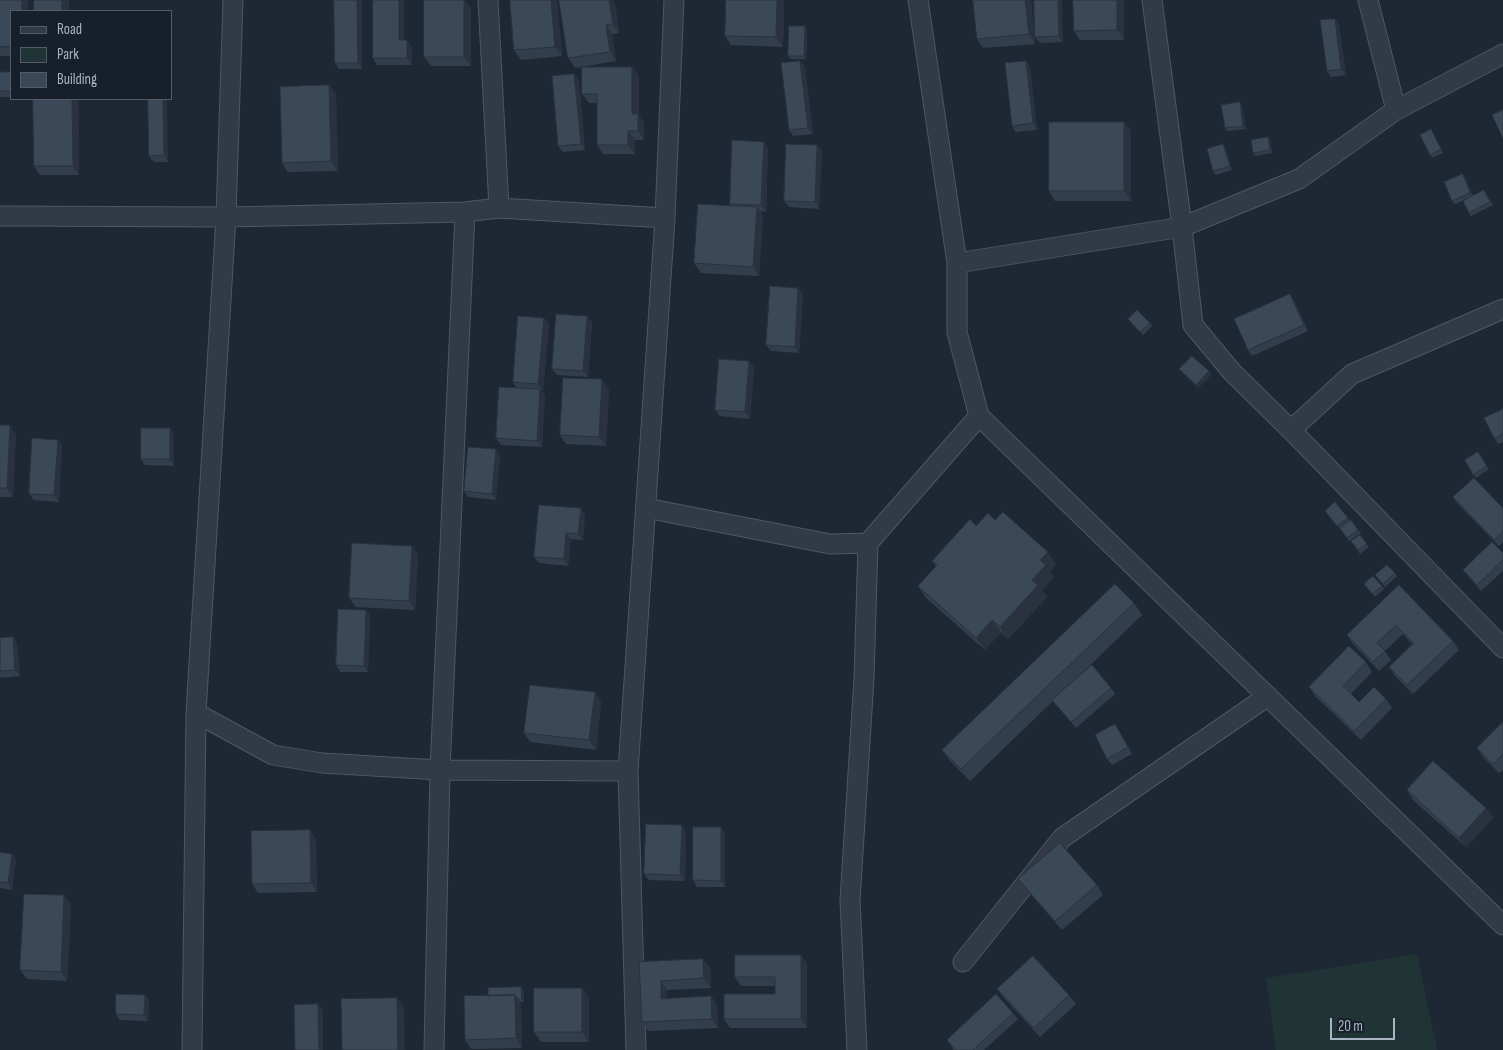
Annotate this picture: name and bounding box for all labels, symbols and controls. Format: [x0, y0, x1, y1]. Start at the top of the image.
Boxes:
legend [10, 10, 172, 100]
text: Road [57, 20, 82, 39]
text: Park [57, 45, 79, 64]
text: Building [57, 70, 97, 89]
scale bar [1333, 1008, 1398, 1040]
text: 20 m [1338, 1017, 1363, 1036]

